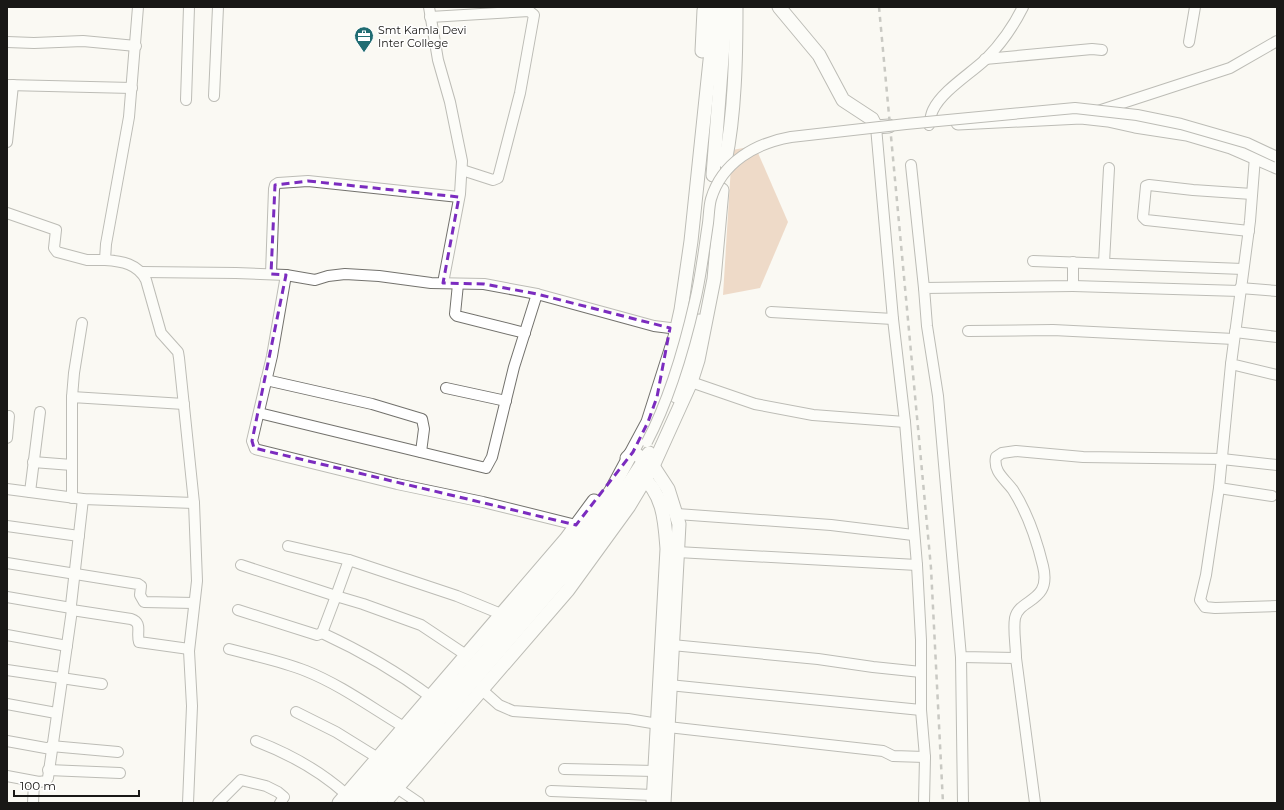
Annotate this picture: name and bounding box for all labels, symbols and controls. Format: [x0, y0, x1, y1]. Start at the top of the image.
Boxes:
place label: Smt Kamla Devi Inter College [378, 23, 467, 50]
office icon: Smt Kamla Devi Inter College [353, 25, 375, 53]
scale bar [14, 772, 139, 798]
text: 100 m [20, 778, 56, 793]

